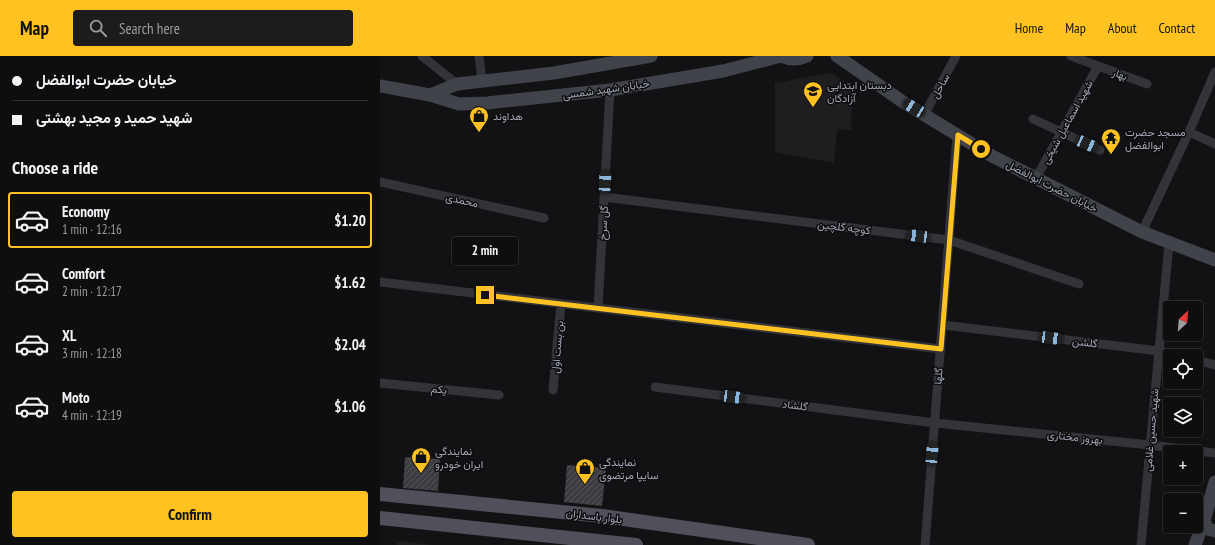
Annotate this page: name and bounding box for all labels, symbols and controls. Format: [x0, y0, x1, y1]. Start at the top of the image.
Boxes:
search box [73, 10, 353, 46]
text: Map [20, 16, 49, 40]
icon: search [87, 17, 109, 39]
text: Search here [119, 19, 180, 38]
text: Home [1015, 19, 1043, 37]
text: Map [1065, 19, 1086, 37]
text: About [1108, 19, 1137, 37]
text: Contact [1159, 19, 1195, 37]
street label: بهار [1109, 64, 1130, 83]
text: خیابان حضرت ابوالفضل [36, 70, 177, 89]
street label: ساحل [928, 71, 953, 101]
street label: خیابان شهید شمسی [562, 76, 650, 102]
street label: شهید اسماعیل شیخی [1038, 77, 1096, 166]
place label: دبستان ابتدایی آزادگان [827, 78, 892, 105]
school or university icon: دبستان ابتدایی آزادگان [802, 80, 824, 108]
car [901, 97, 927, 119]
shop icon: هداوند [468, 105, 490, 133]
text: شهید حمید و مجید بهشتی [36, 108, 193, 127]
place label: هداوند [493, 109, 523, 123]
place label: مسجد حضرت ابوالفضل [1125, 125, 1186, 152]
temple icon: مسجد حضرت ابوالفضل [1100, 127, 1122, 155]
car [1074, 134, 1100, 154]
route start [972, 140, 990, 158]
text: Choose a ride [12, 156, 98, 179]
street label: خیابان حضرت ابوالفضل [1004, 157, 1100, 215]
car [598, 170, 612, 194]
street label: محمدی [444, 190, 480, 210]
icon: car [14, 202, 50, 238]
text: Economy [62, 202, 110, 221]
street label: گل سرخ [595, 205, 612, 241]
text: $1.20 [334, 211, 366, 230]
street label: کوچه گلچین [817, 217, 871, 238]
text: 1 min · 12:16 [62, 221, 122, 238]
car [905, 229, 931, 243]
callout: 2 min [452, 237, 518, 265]
text: 2 min [472, 242, 498, 259]
icon: car [14, 264, 50, 300]
text: Comfort [62, 264, 105, 283]
text: $1.62 [334, 273, 366, 292]
text: 2 min · 12:17 [62, 283, 122, 300]
route end [476, 286, 494, 304]
north arrow [1163, 301, 1203, 341]
map controls [1163, 301, 1203, 533]
street label: بن بست اول [548, 320, 566, 374]
icon: car [14, 326, 50, 362]
text: XL [62, 326, 76, 345]
car [1038, 331, 1064, 345]
street label: گلشن [1071, 333, 1099, 351]
text: $2.04 [334, 335, 366, 354]
text: 3 min · 12:18 [62, 345, 122, 362]
button: locate [1163, 349, 1203, 389]
street label: گلها [930, 367, 946, 385]
street label: یکم [430, 381, 448, 398]
icon: car [14, 388, 50, 424]
text: Moto [62, 388, 90, 407]
street label: شهید حسین غلامی [1140, 388, 1162, 472]
car [720, 390, 746, 404]
street label: گلشاد [781, 396, 809, 414]
text: $1.06 [334, 397, 366, 416]
button: layers [1163, 397, 1203, 437]
text: 4 min · 12:19 [62, 407, 122, 424]
street label: بهروز مختاری [1047, 427, 1103, 447]
car [925, 442, 939, 466]
place label: نمایندگی ایران خودرو [435, 444, 483, 471]
button: + [1163, 445, 1203, 485]
shop icon: نمایندگی ایران خودرو [410, 446, 432, 474]
place label: نمایندگی سایپا مرتضوی [599, 455, 659, 483]
shop icon: نمایندگی سایپا مرتضوی [574, 457, 596, 485]
button: Confirm [12, 491, 368, 537]
button: − [1163, 493, 1203, 533]
street label: بلوار پاسداران [565, 506, 623, 527]

